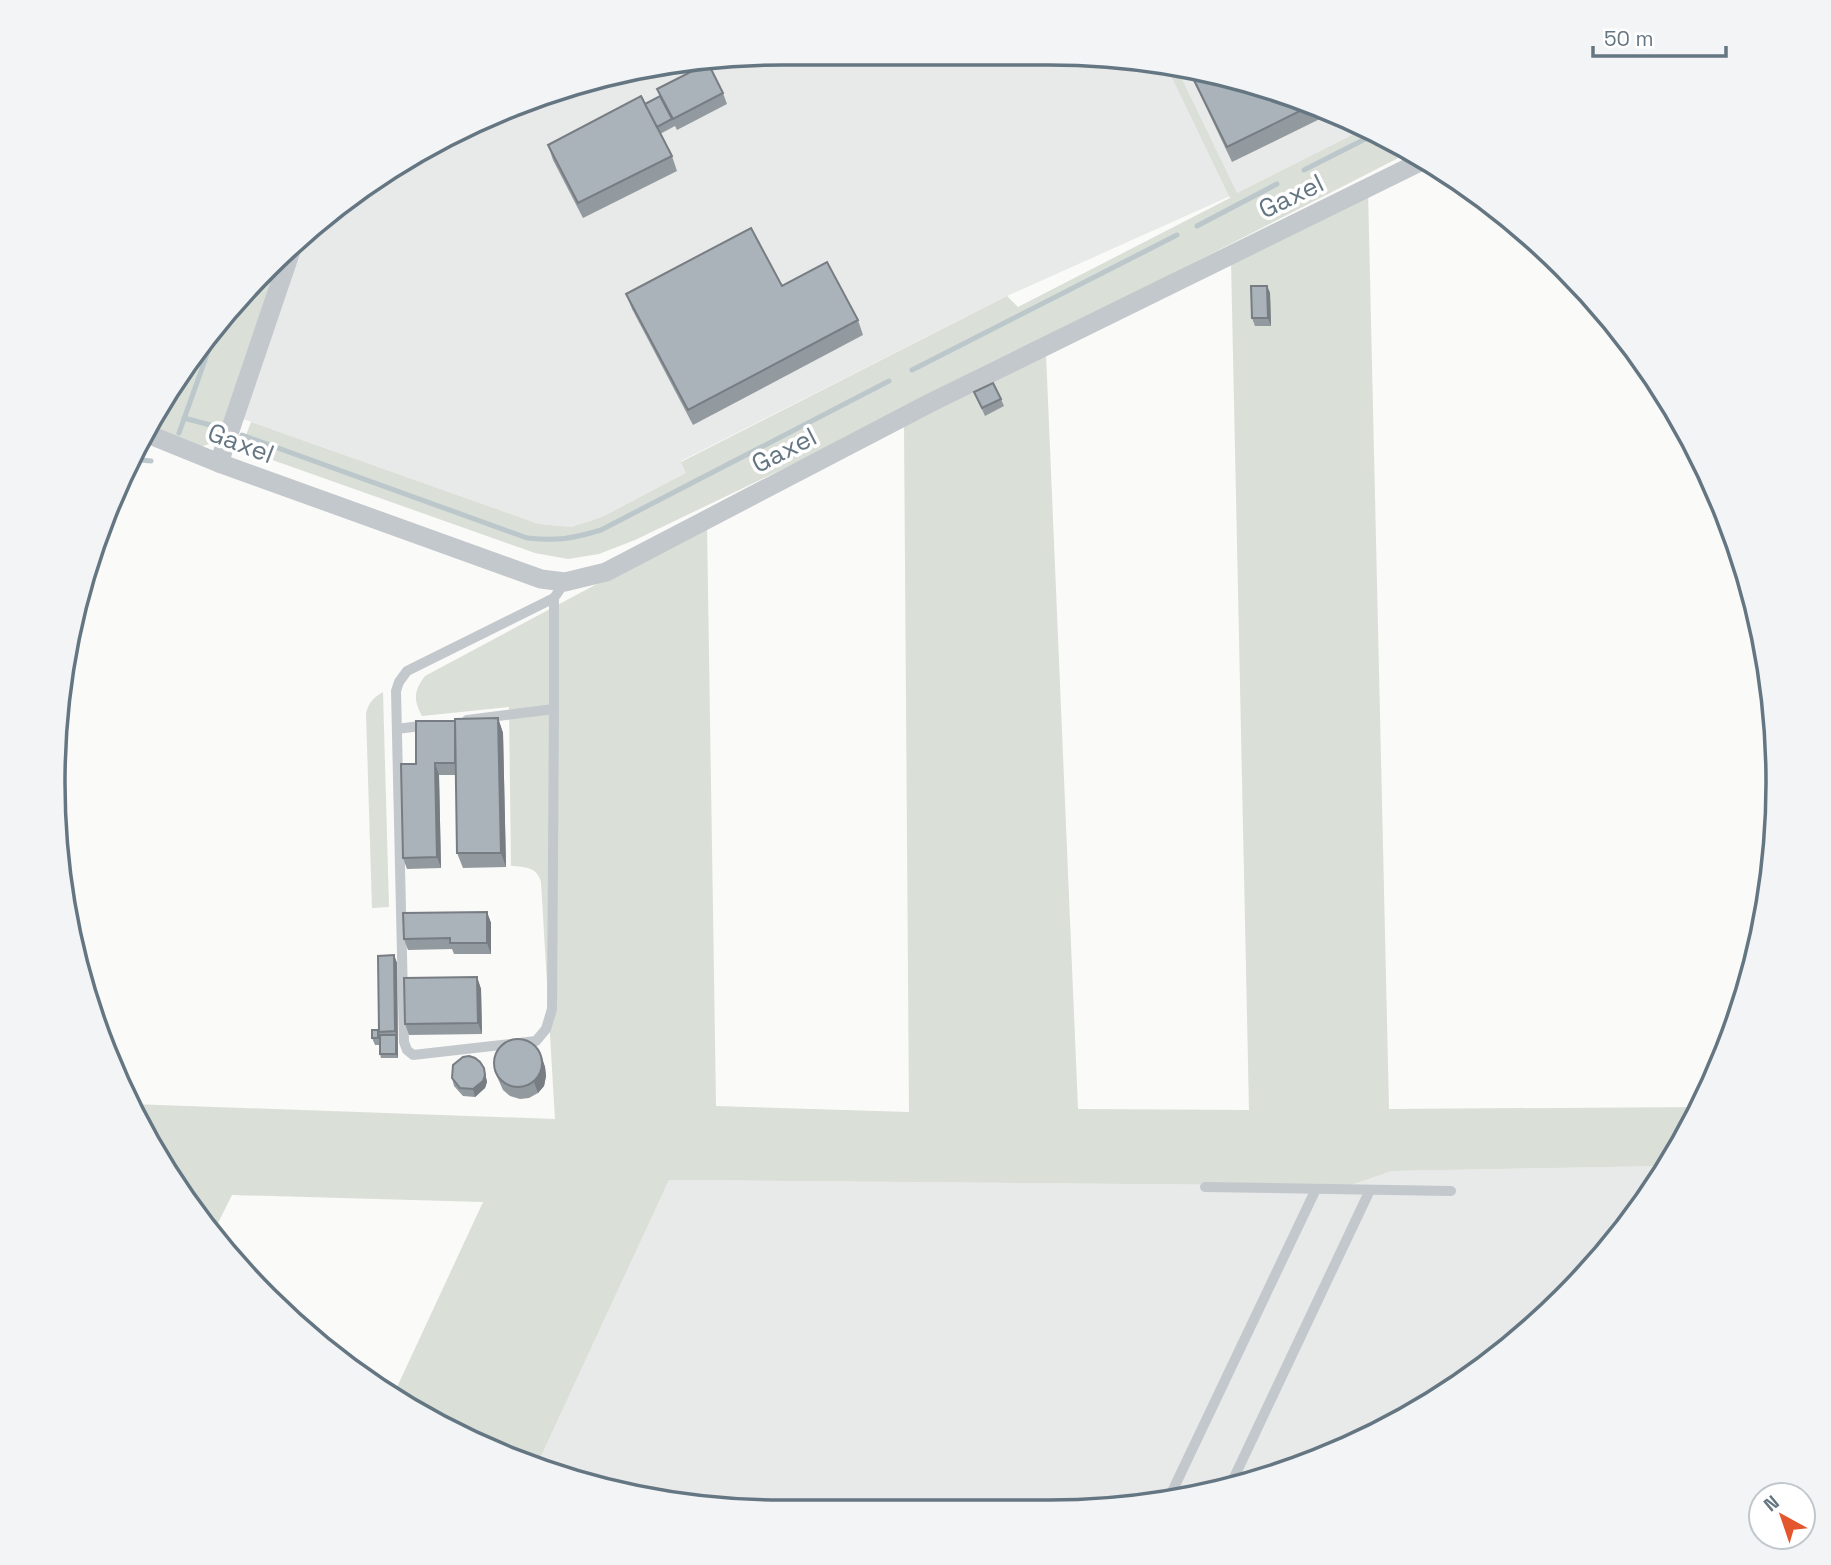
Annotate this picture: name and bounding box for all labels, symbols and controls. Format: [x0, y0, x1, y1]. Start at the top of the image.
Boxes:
scale bar [1593, 14, 1726, 58]
text: 50 m [1604, 25, 1654, 52]
street label: Gaxel [1253, 166, 1329, 226]
street label: Gaxel [203, 415, 279, 471]
street label: Gaxel [746, 419, 822, 481]
north arrow [1747, 1481, 1817, 1551]
text: N [1758, 1490, 1784, 1517]

